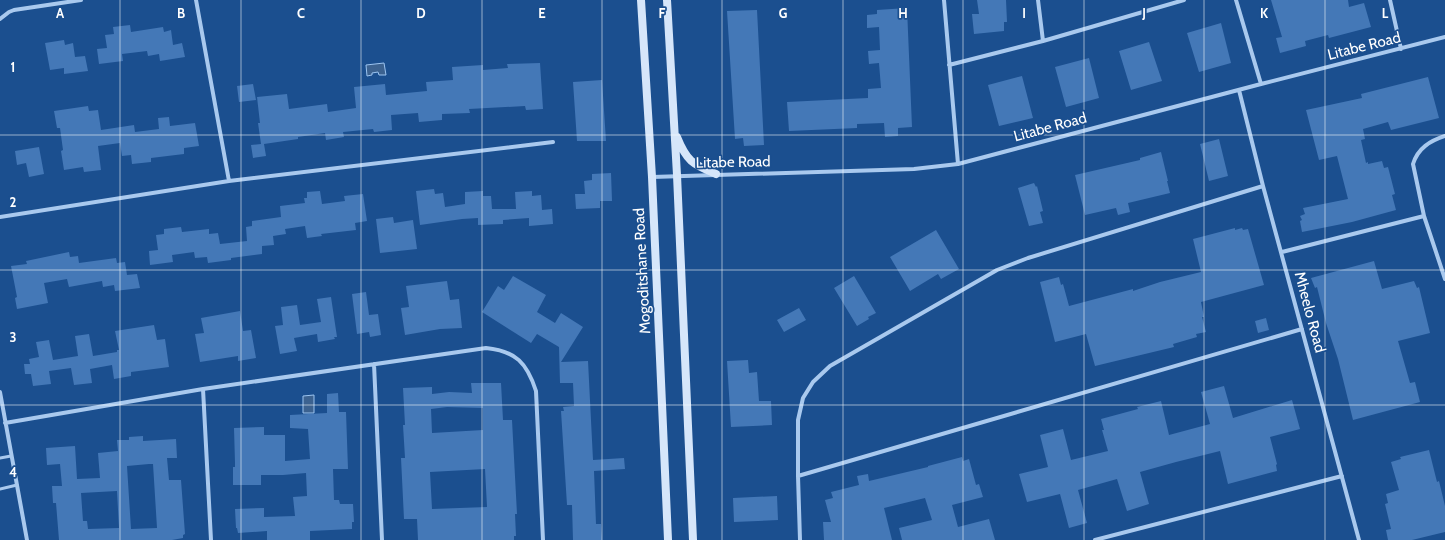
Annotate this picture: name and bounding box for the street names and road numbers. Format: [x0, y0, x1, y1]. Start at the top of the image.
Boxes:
street label: Litabe Road [1325, 28, 1403, 64]
street label: Litabe Road [1012, 109, 1088, 145]
street label: Litabe Road [695, 152, 771, 172]
street label: Mogoditshane Road [630, 208, 654, 334]
street label: Mheelo Road [1291, 270, 1329, 354]

